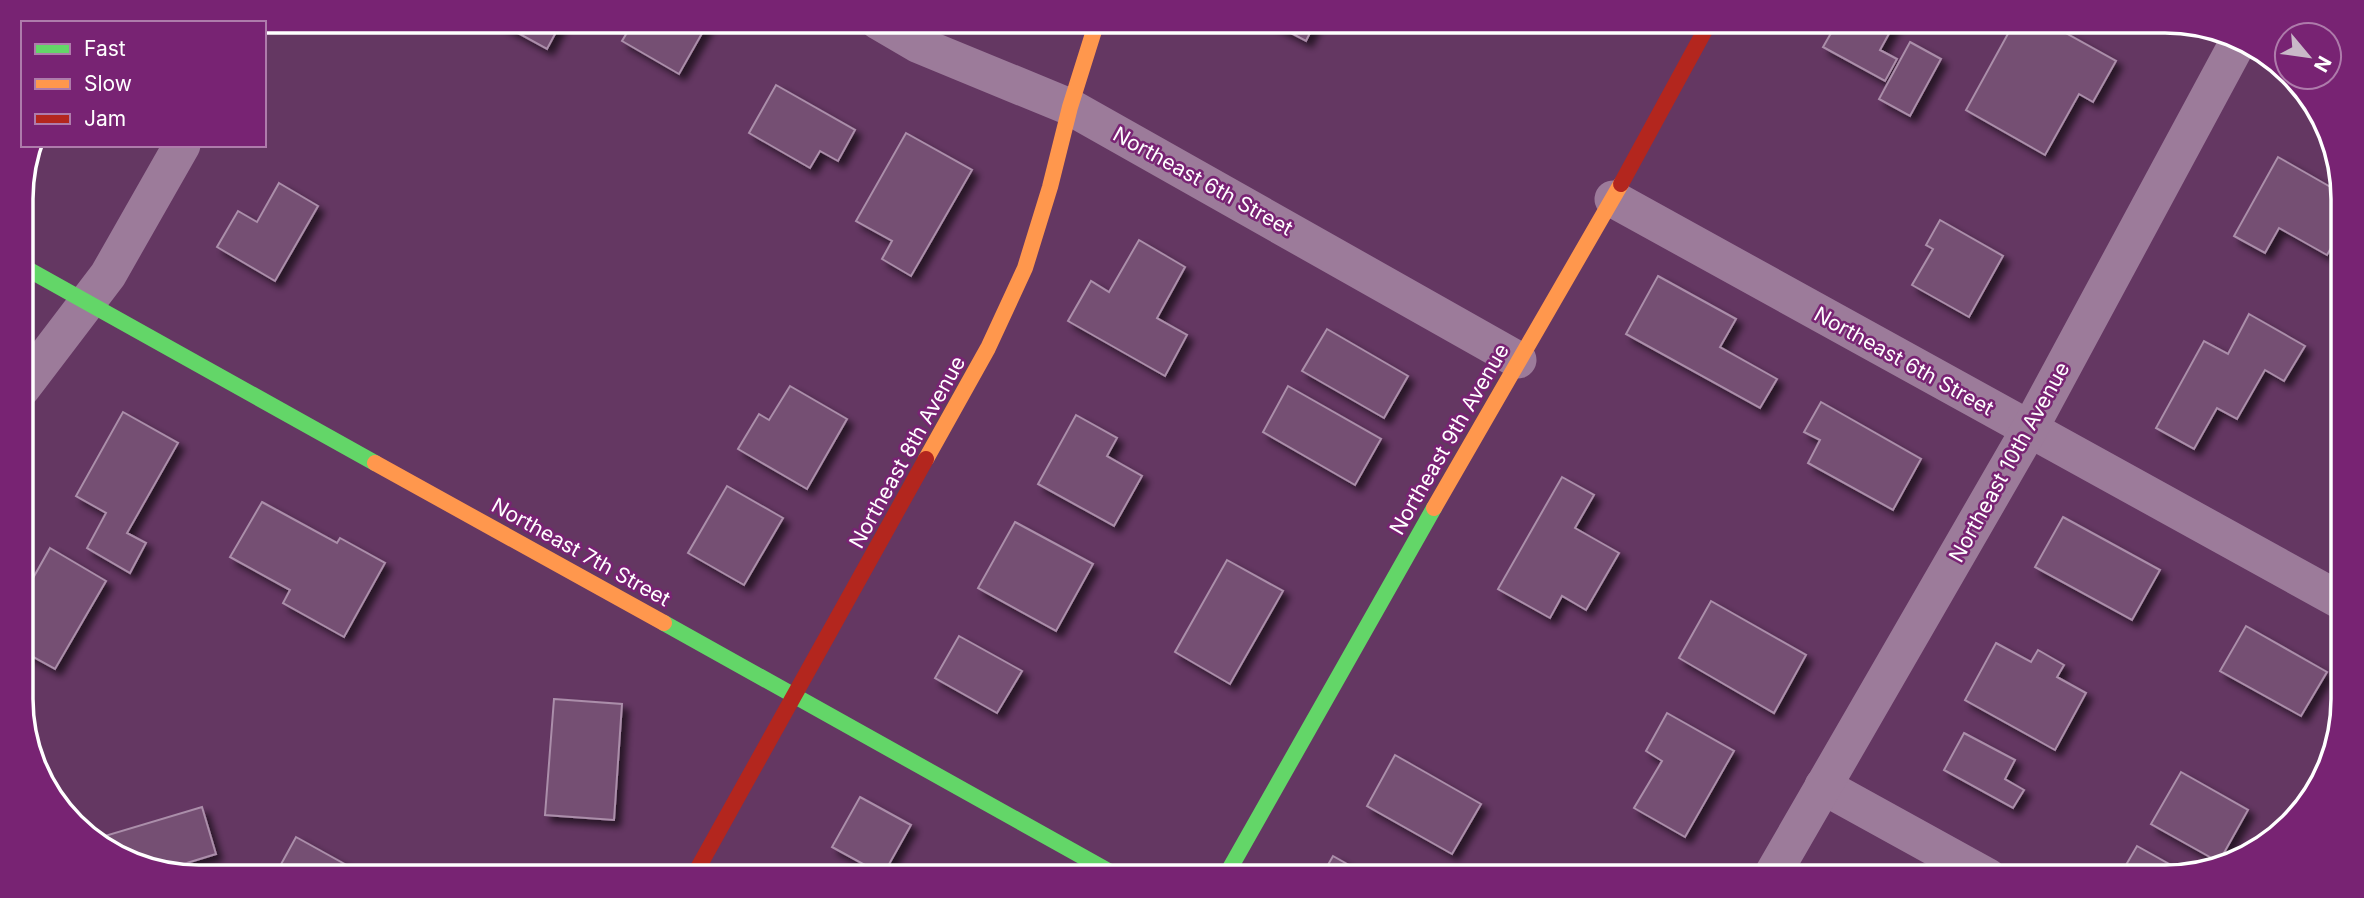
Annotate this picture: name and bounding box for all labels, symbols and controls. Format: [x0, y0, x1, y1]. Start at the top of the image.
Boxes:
legend [21, 21, 266, 147]
north arrow [2273, 21, 2343, 91]
text: Fast [84, 36, 126, 61]
text: N [2309, 52, 2336, 76]
text: Slow [84, 71, 132, 96]
text: Jam [84, 106, 126, 131]
street label: Northeast 6th Street [1109, 121, 1297, 241]
street label: Northeast 6th Street [1810, 301, 1998, 421]
street label: Northeast 9th Avenue [1384, 339, 1514, 539]
street label: Northeast 8th Avenue [844, 351, 970, 553]
street label: Northeast 10th Avenue [1944, 358, 2074, 566]
street label: Northeast 7th Street [487, 492, 675, 612]

